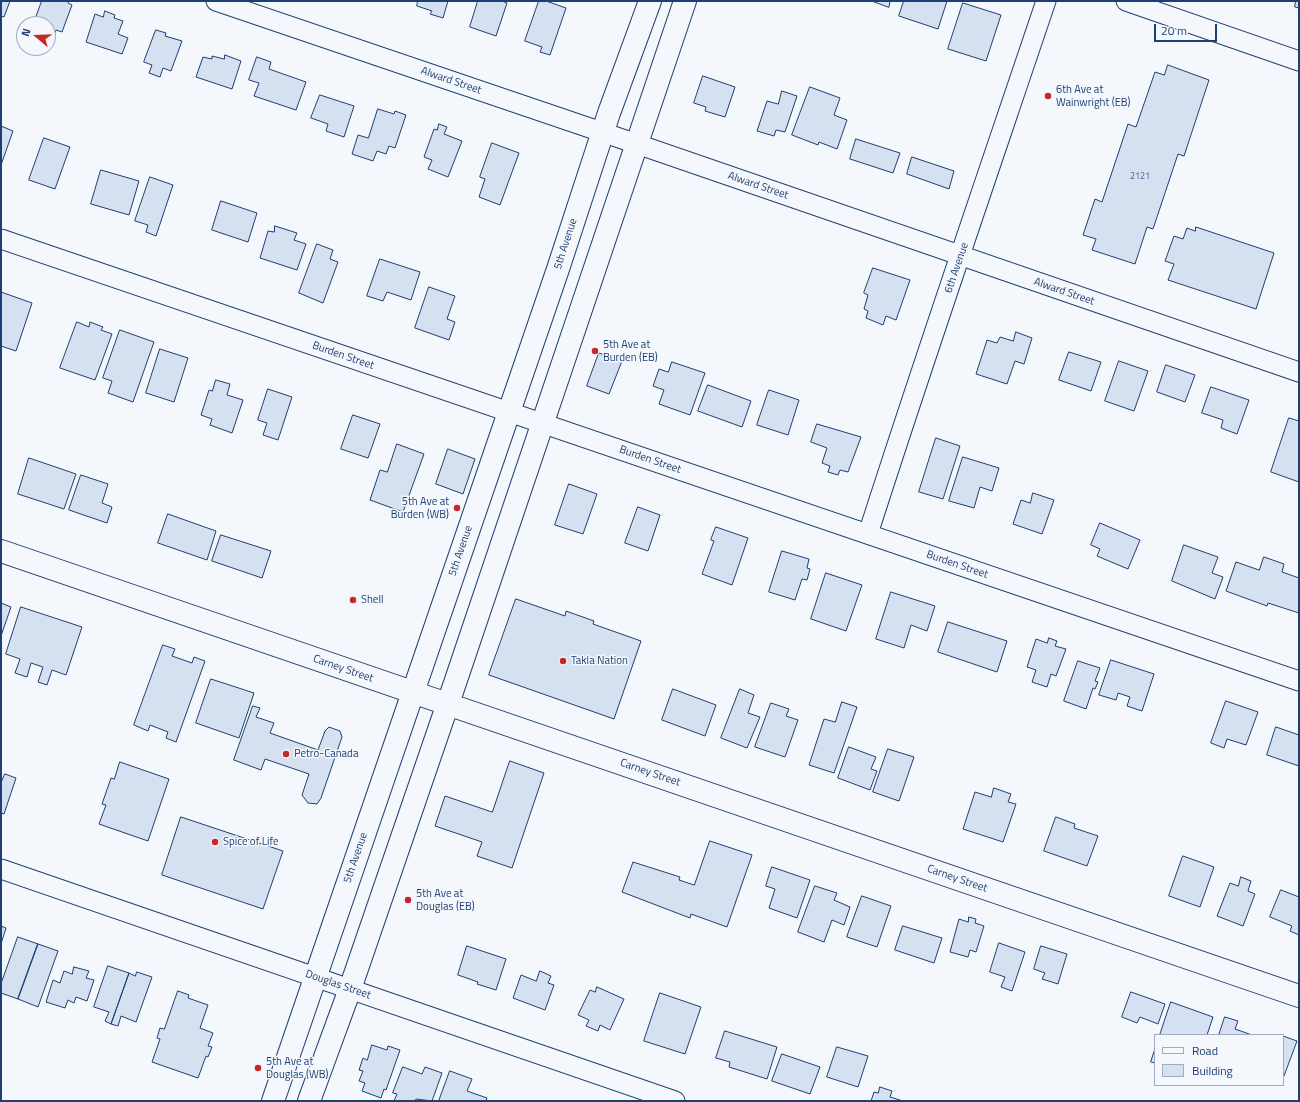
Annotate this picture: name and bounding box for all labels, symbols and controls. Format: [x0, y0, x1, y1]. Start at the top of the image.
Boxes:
north arrow [16, 16, 56, 56]
scale bar [1156, 16, 1219, 42]
text: 20 m [1161, 21, 1187, 40]
text: N [17, 26, 34, 39]
street label: Alward Street [419, 64, 483, 98]
place label: 6th Ave at Wainwright (EB) [1056, 83, 1130, 109]
marker: 6th Ave at Wainwright (EB) [1043, 91, 1053, 101]
street label: Alward Street [726, 169, 790, 203]
house number: 2121 [1130, 172, 1150, 182]
street label: 5th Avenue [552, 217, 580, 271]
street label: 6th Avenue [942, 241, 972, 295]
street label: Alward Street [1032, 275, 1096, 309]
place label: 5th Ave at Burden (EB) [603, 338, 658, 364]
street label: Burden Street [310, 339, 376, 373]
marker: 5th Ave at Burden (EB) [590, 346, 600, 356]
street label: Burden Street [617, 443, 683, 477]
place label: 5th Ave at Burden (WB) [391, 495, 449, 521]
marker: 5th Ave at Burden (WB) [452, 503, 462, 513]
street label: 5th Avenue [446, 524, 476, 578]
street label: Burden Street [924, 548, 990, 582]
place label: Shell [361, 593, 384, 607]
marker: Shell [348, 595, 358, 605]
street label: Carney Street [311, 653, 375, 685]
place label: Takla Nation [571, 654, 628, 668]
marker: Takla Nation [558, 656, 568, 666]
place label: Petro-Canada [294, 747, 358, 761]
marker: Petro-Canada [281, 749, 291, 759]
street label: Carney Street [618, 757, 682, 789]
street label: 5th Avenue [341, 831, 371, 885]
place label: Spice of Life [223, 835, 279, 849]
marker: Spice of Life [210, 837, 220, 847]
street label: Carney Street [925, 863, 989, 895]
place label: 5th Ave at Douglas (EB) [416, 887, 475, 913]
marker: 5th Ave at Douglas (EB) [403, 895, 413, 905]
street label: Douglas Street [304, 968, 372, 1002]
legend [1154, 1034, 1284, 1086]
text: Road [1192, 1041, 1218, 1060]
place label: 5th Ave at Douglas (WB) [266, 1055, 328, 1081]
text: Building [1192, 1061, 1233, 1080]
marker: 5th Ave at Douglas (WB) [253, 1063, 263, 1073]

